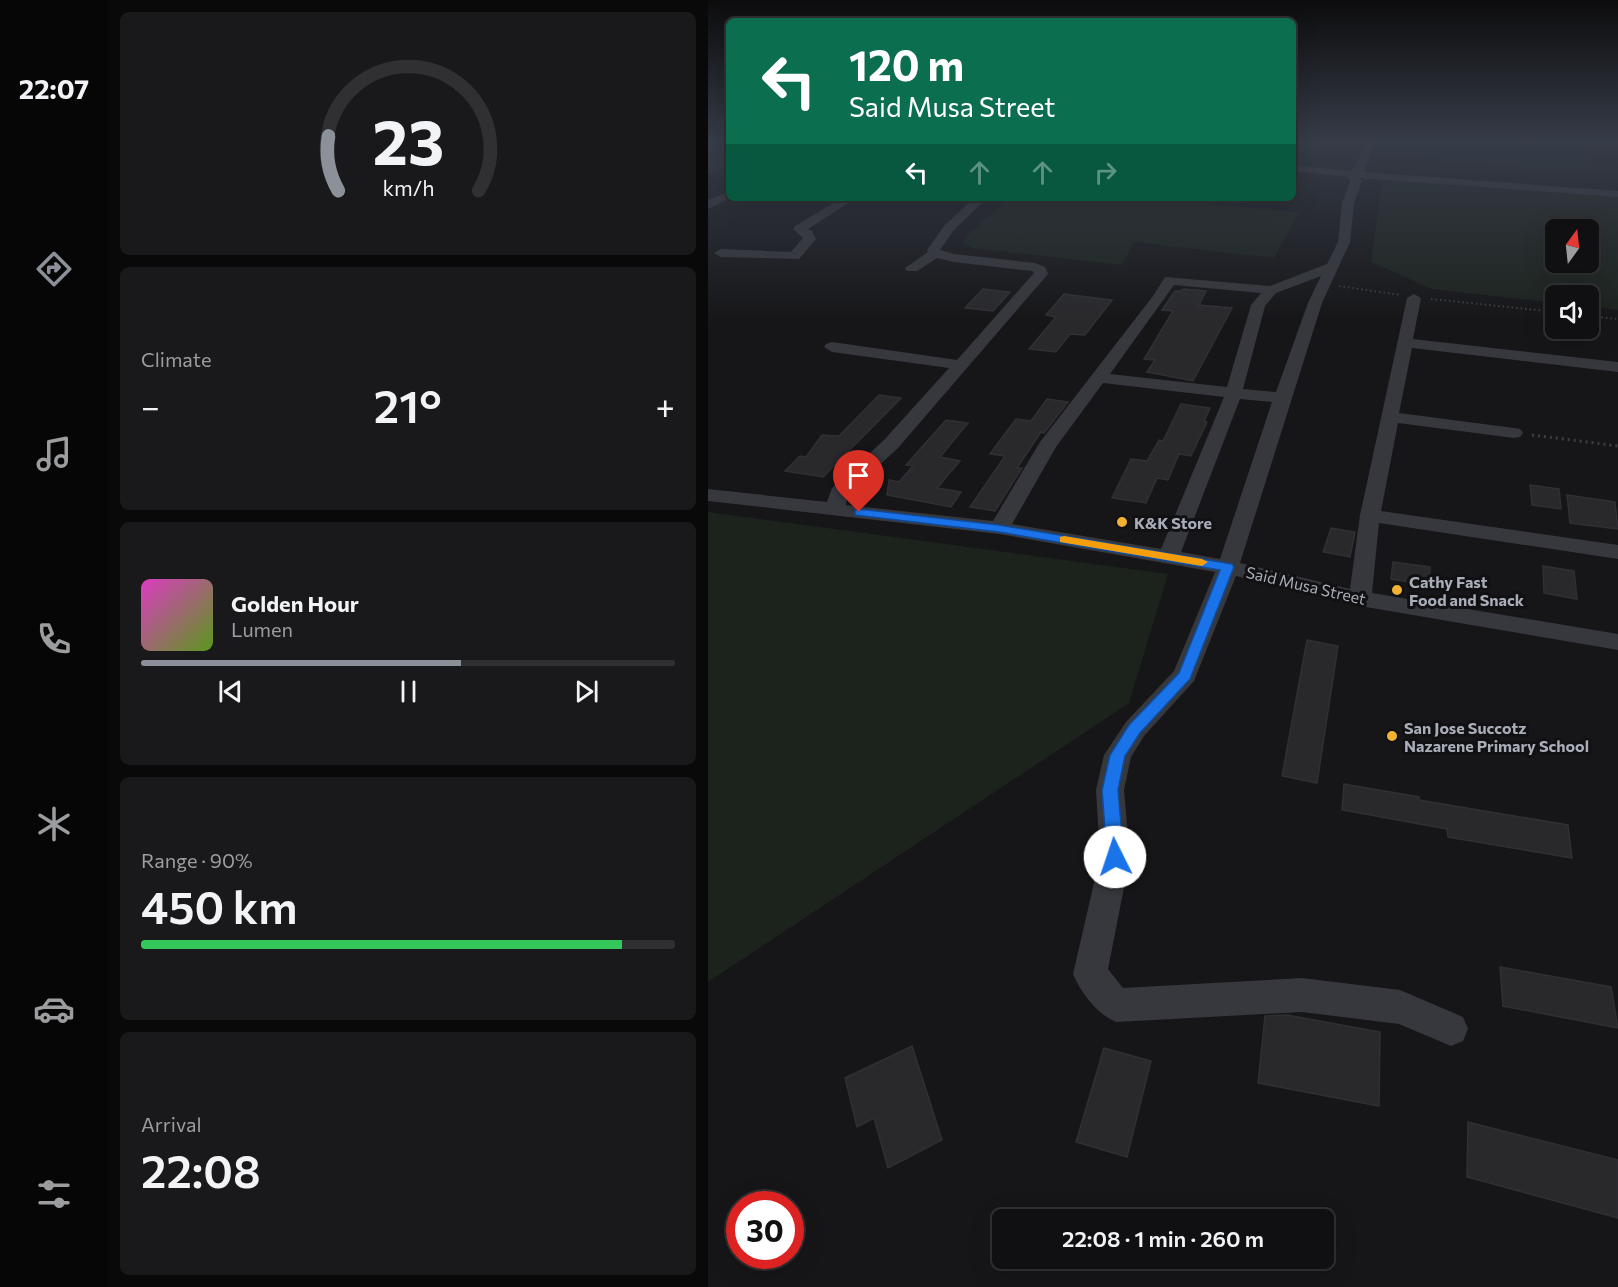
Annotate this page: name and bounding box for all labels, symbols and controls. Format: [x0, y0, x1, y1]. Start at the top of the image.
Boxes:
text: 120 m [849, 38, 964, 90]
icon: left [750, 42, 828, 120]
text: 22:07 [19, 72, 89, 105]
text: Said Musa Street [849, 90, 1055, 123]
text: 23 [372, 102, 444, 178]
icon: left [900, 156, 933, 189]
icon: ahead [963, 156, 996, 189]
icon: ahead [1026, 156, 1059, 189]
icon: right [1089, 156, 1122, 189]
text: km/h [382, 174, 434, 200]
north arrow [1545, 219, 1599, 273]
map controls [1545, 219, 1599, 339]
icon: directions [33, 248, 75, 290]
button: sound [1545, 285, 1599, 339]
text: Climate [141, 347, 211, 371]
text: 21° [374, 377, 442, 432]
text: − [141, 385, 160, 426]
text: + [656, 385, 675, 426]
icon: music [33, 433, 75, 475]
pin [833, 450, 884, 512]
icon: arrive [842, 459, 875, 492]
place label: K&K Store [1134, 513, 1212, 532]
marker: K&K Store [1115, 515, 1129, 529]
street label: Said Musa Street [1244, 562, 1368, 608]
place label: Cathy Fast Food and Snack [1409, 572, 1525, 609]
marker: Cathy Fast Food and Snack [1390, 583, 1404, 597]
text: Golden Hour [231, 590, 359, 617]
text: Lumen [231, 617, 293, 641]
icon: phone [33, 618, 75, 660]
icon: previous [214, 675, 247, 708]
icon: pause [392, 675, 425, 708]
icon: next [570, 675, 603, 708]
place label: San Jose Succotz Nazarene Primary School [1404, 718, 1589, 755]
marker: San Jose Succotz Nazarene Primary School [1385, 729, 1399, 743]
icon: climate [33, 803, 75, 845]
position arrow [1083, 825, 1147, 889]
text: Range · 90% [141, 848, 253, 872]
text: 450 km [141, 878, 297, 933]
icon: car [33, 988, 75, 1030]
text: Arrival [141, 1112, 202, 1136]
text: 22:08 [141, 1142, 261, 1197]
icon: filters [33, 1173, 75, 1215]
speed limit sign: 30 [726, 1191, 804, 1269]
text: 22:08 · 1 min · 260 m [1062, 1225, 1264, 1252]

